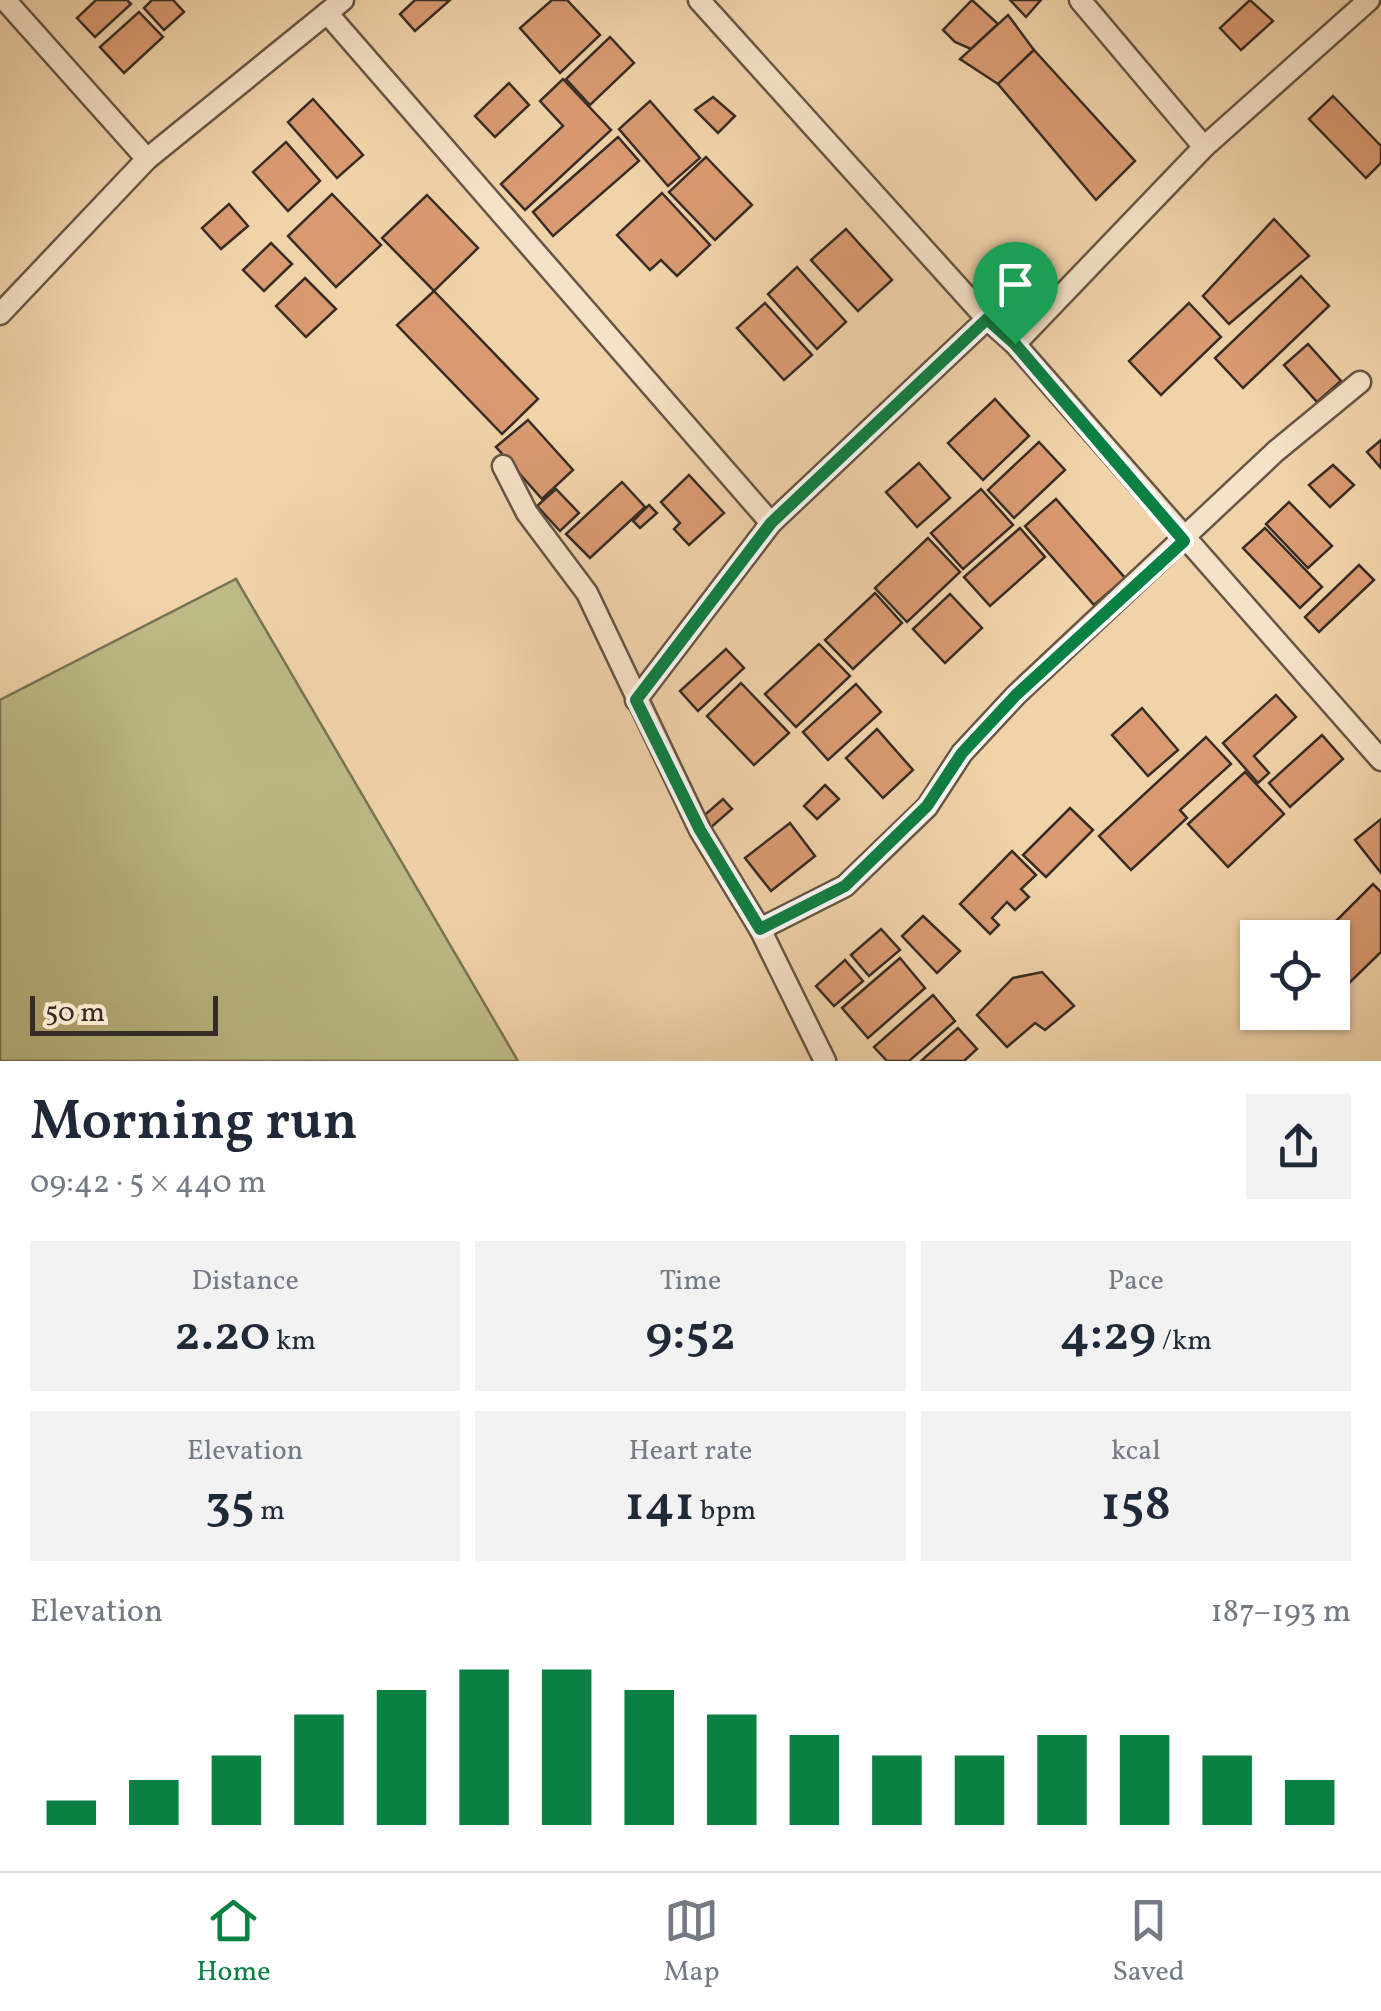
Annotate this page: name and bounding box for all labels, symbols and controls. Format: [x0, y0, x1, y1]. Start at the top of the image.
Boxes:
pin [973, 242, 1058, 345]
icon: arrive [988, 257, 1043, 312]
map controls [1240, 920, 1350, 1030]
button: locate [1240, 920, 1350, 1030]
scale bar [30, 991, 218, 1036]
text: 50 m [45, 994, 105, 1033]
text: Morning run [30, 1086, 358, 1162]
button: share [1246, 1094, 1351, 1199]
text: 09:42 · 5 × 440 m [30, 1162, 266, 1206]
text: Distance [192, 1262, 299, 1301]
text: Time [660, 1262, 721, 1301]
text: Pace [1108, 1262, 1164, 1301]
text: 2.20 [174, 1301, 270, 1371]
text: 9:52 [645, 1301, 736, 1371]
text: 4:29 [1060, 1301, 1156, 1371]
text: km [270, 1322, 316, 1361]
text: /km [1156, 1322, 1212, 1361]
text: Elevation [187, 1432, 303, 1471]
text: Heart rate [629, 1432, 752, 1471]
text: kcal [1111, 1432, 1161, 1471]
text: 35 [205, 1471, 255, 1541]
text: 141 [625, 1471, 694, 1541]
text: 158 [1101, 1471, 1171, 1541]
text: m [255, 1492, 285, 1531]
text: bpm [694, 1492, 756, 1531]
text: Elevation [30, 1591, 163, 1635]
text: 187–193 m [1210, 1591, 1351, 1635]
tab: Home [196, 1893, 271, 1992]
tab: Map [663, 1893, 719, 1992]
tab: Saved [1112, 1893, 1185, 1992]

